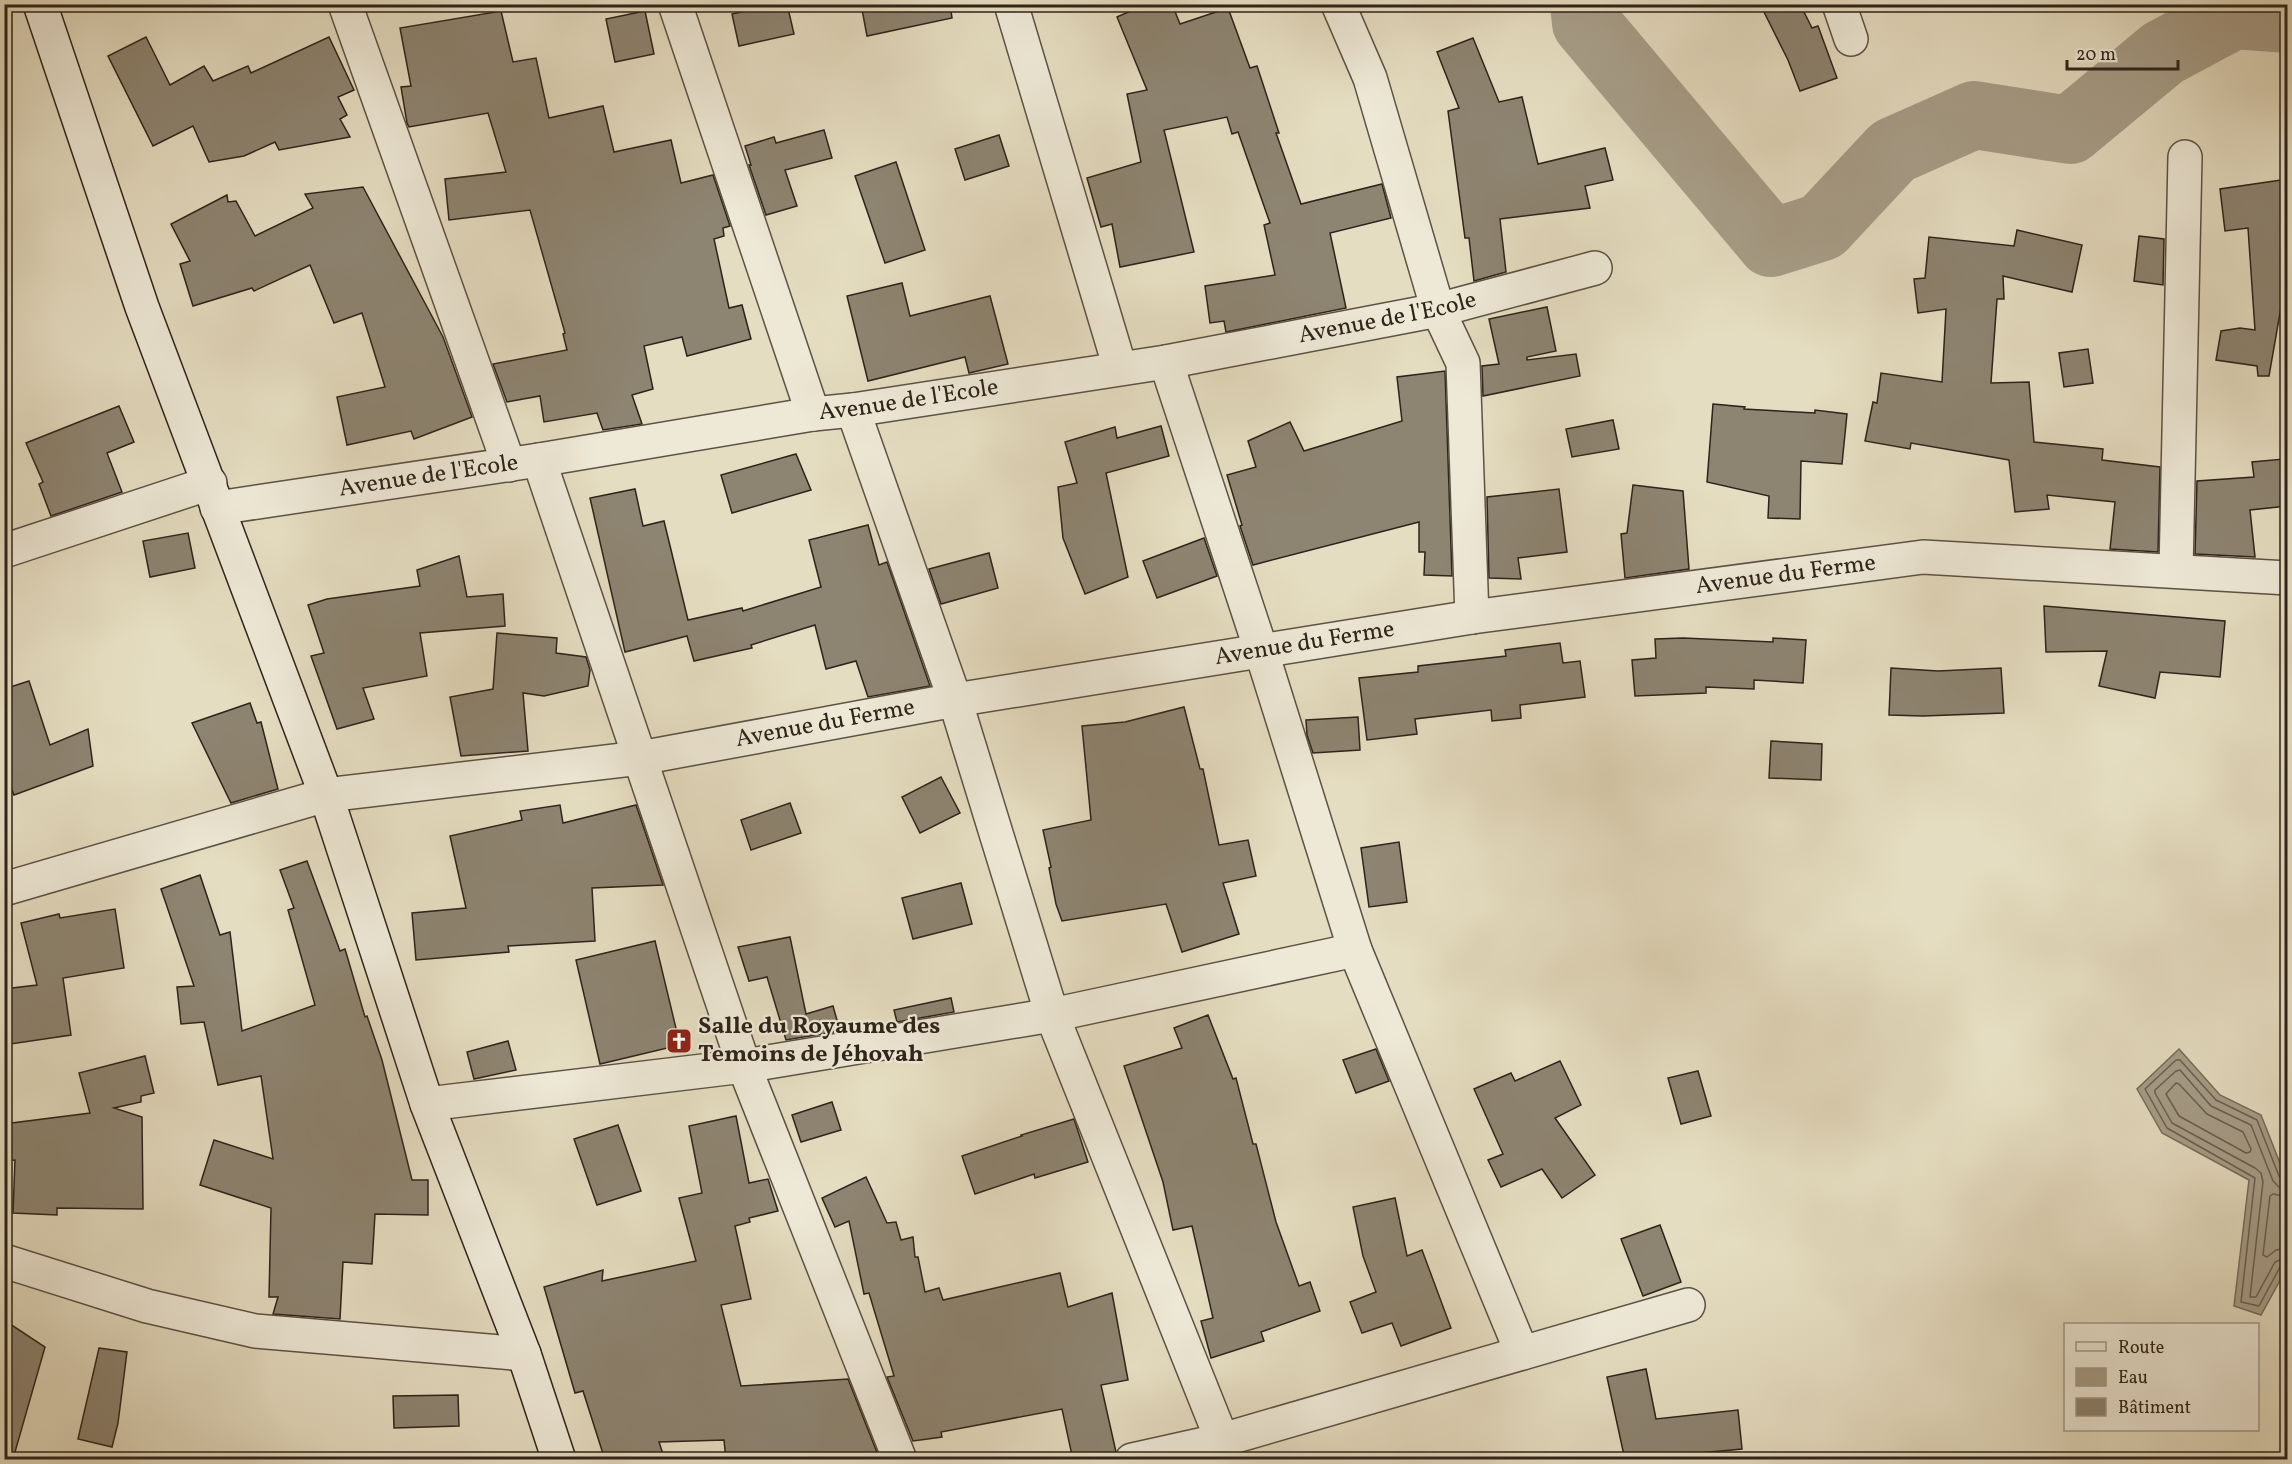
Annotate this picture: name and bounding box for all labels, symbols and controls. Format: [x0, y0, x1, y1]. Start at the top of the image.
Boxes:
scale bar [2067, 33, 2178, 71]
text: 20 m [2076, 43, 2116, 68]
street label: Avenue de l'Ecole [1296, 283, 1480, 353]
street label: Avenue de l'Ecole [817, 371, 1001, 430]
street label: Avenue de l'Ecole [337, 446, 521, 507]
street label: Avenue du Ferme [1693, 546, 1878, 604]
street label: Avenue du Ferme [1212, 613, 1397, 675]
street label: Avenue du Ferme [733, 691, 918, 757]
place label: Salle du Royaume des Temoins de Jéhovah [698, 1010, 940, 1072]
church icon: Salle du Royaume des Temoins de Jéhovah [664, 1026, 694, 1056]
legend [2064, 1323, 2259, 1431]
text: Route [2118, 1336, 2164, 1361]
text: Eau [2118, 1366, 2148, 1391]
text: Bâtiment [2118, 1396, 2191, 1421]

